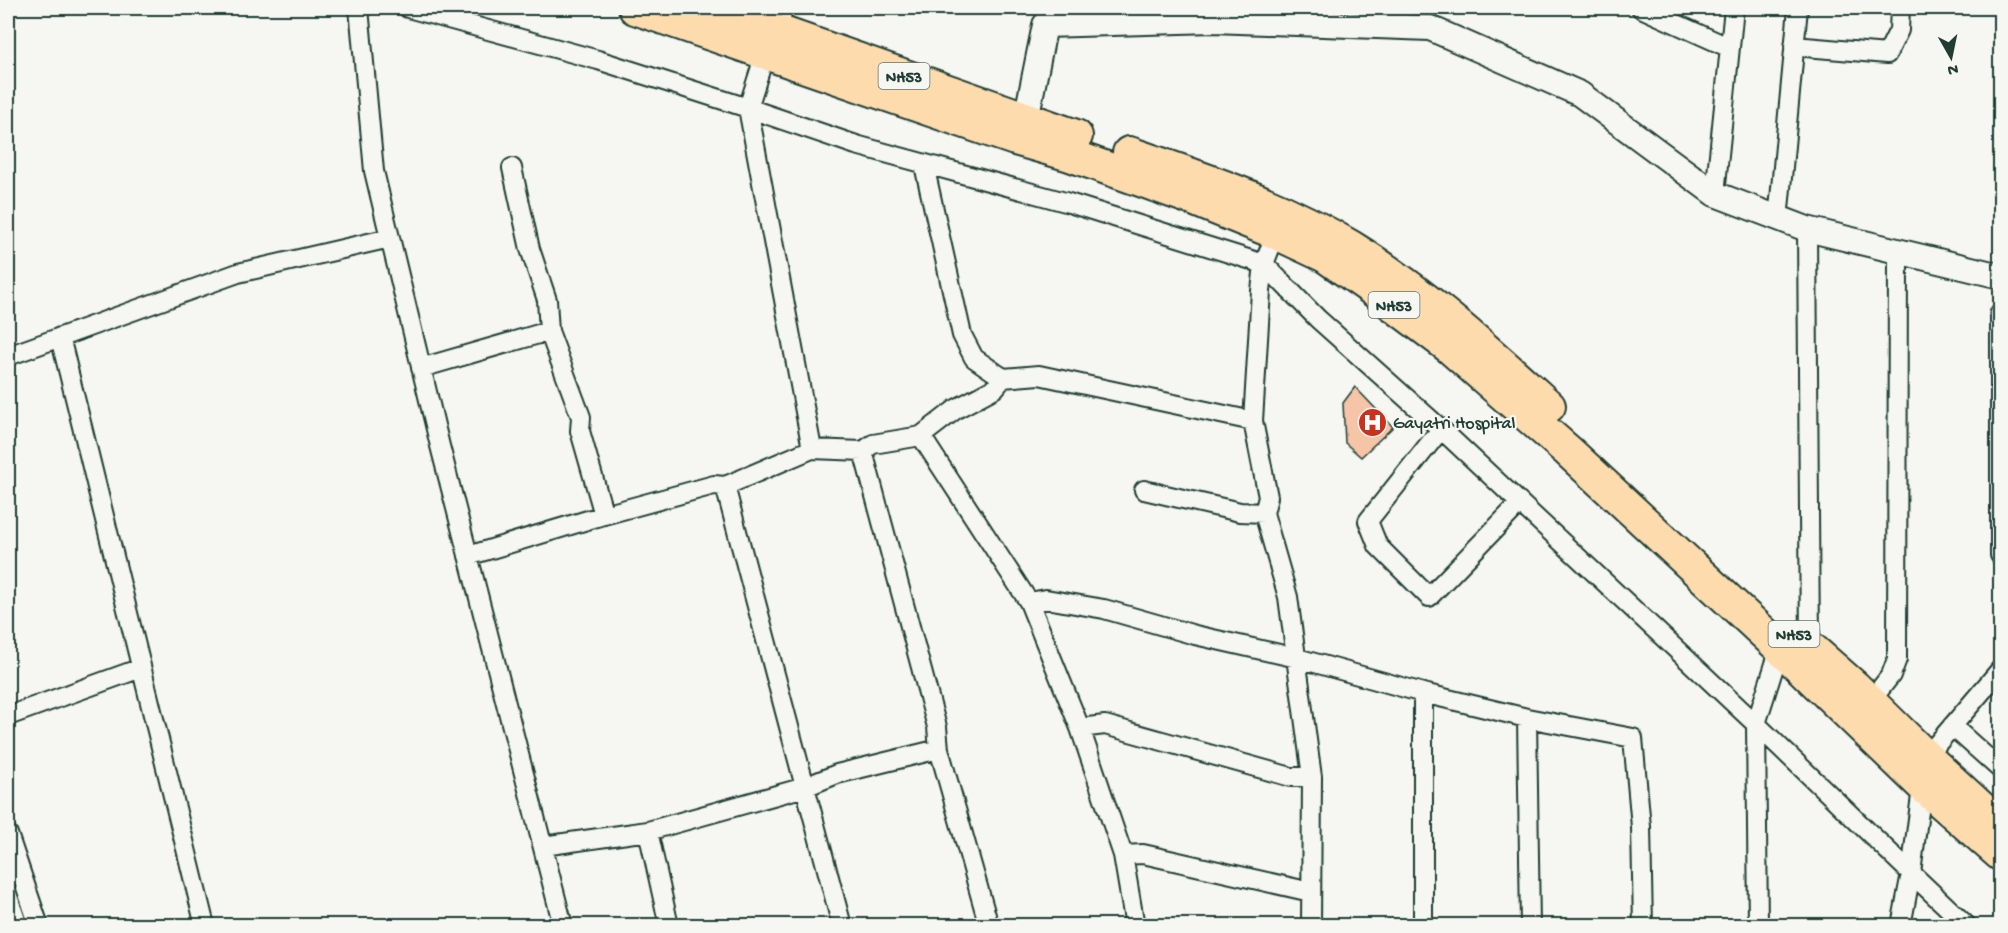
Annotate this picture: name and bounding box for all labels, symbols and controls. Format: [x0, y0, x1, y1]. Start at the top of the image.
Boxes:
north arrow [1921, 27, 1981, 87]
text: N [1946, 58, 1959, 79]
road number: NH53 [878, 63, 930, 89]
road number: NH53 [1368, 292, 1420, 318]
hospital icon: Gayatri Hospital [1356, 406, 1388, 438]
place label: Gayatri Hospital [1393, 414, 1515, 435]
road number: NH53 [1768, 621, 1820, 647]

